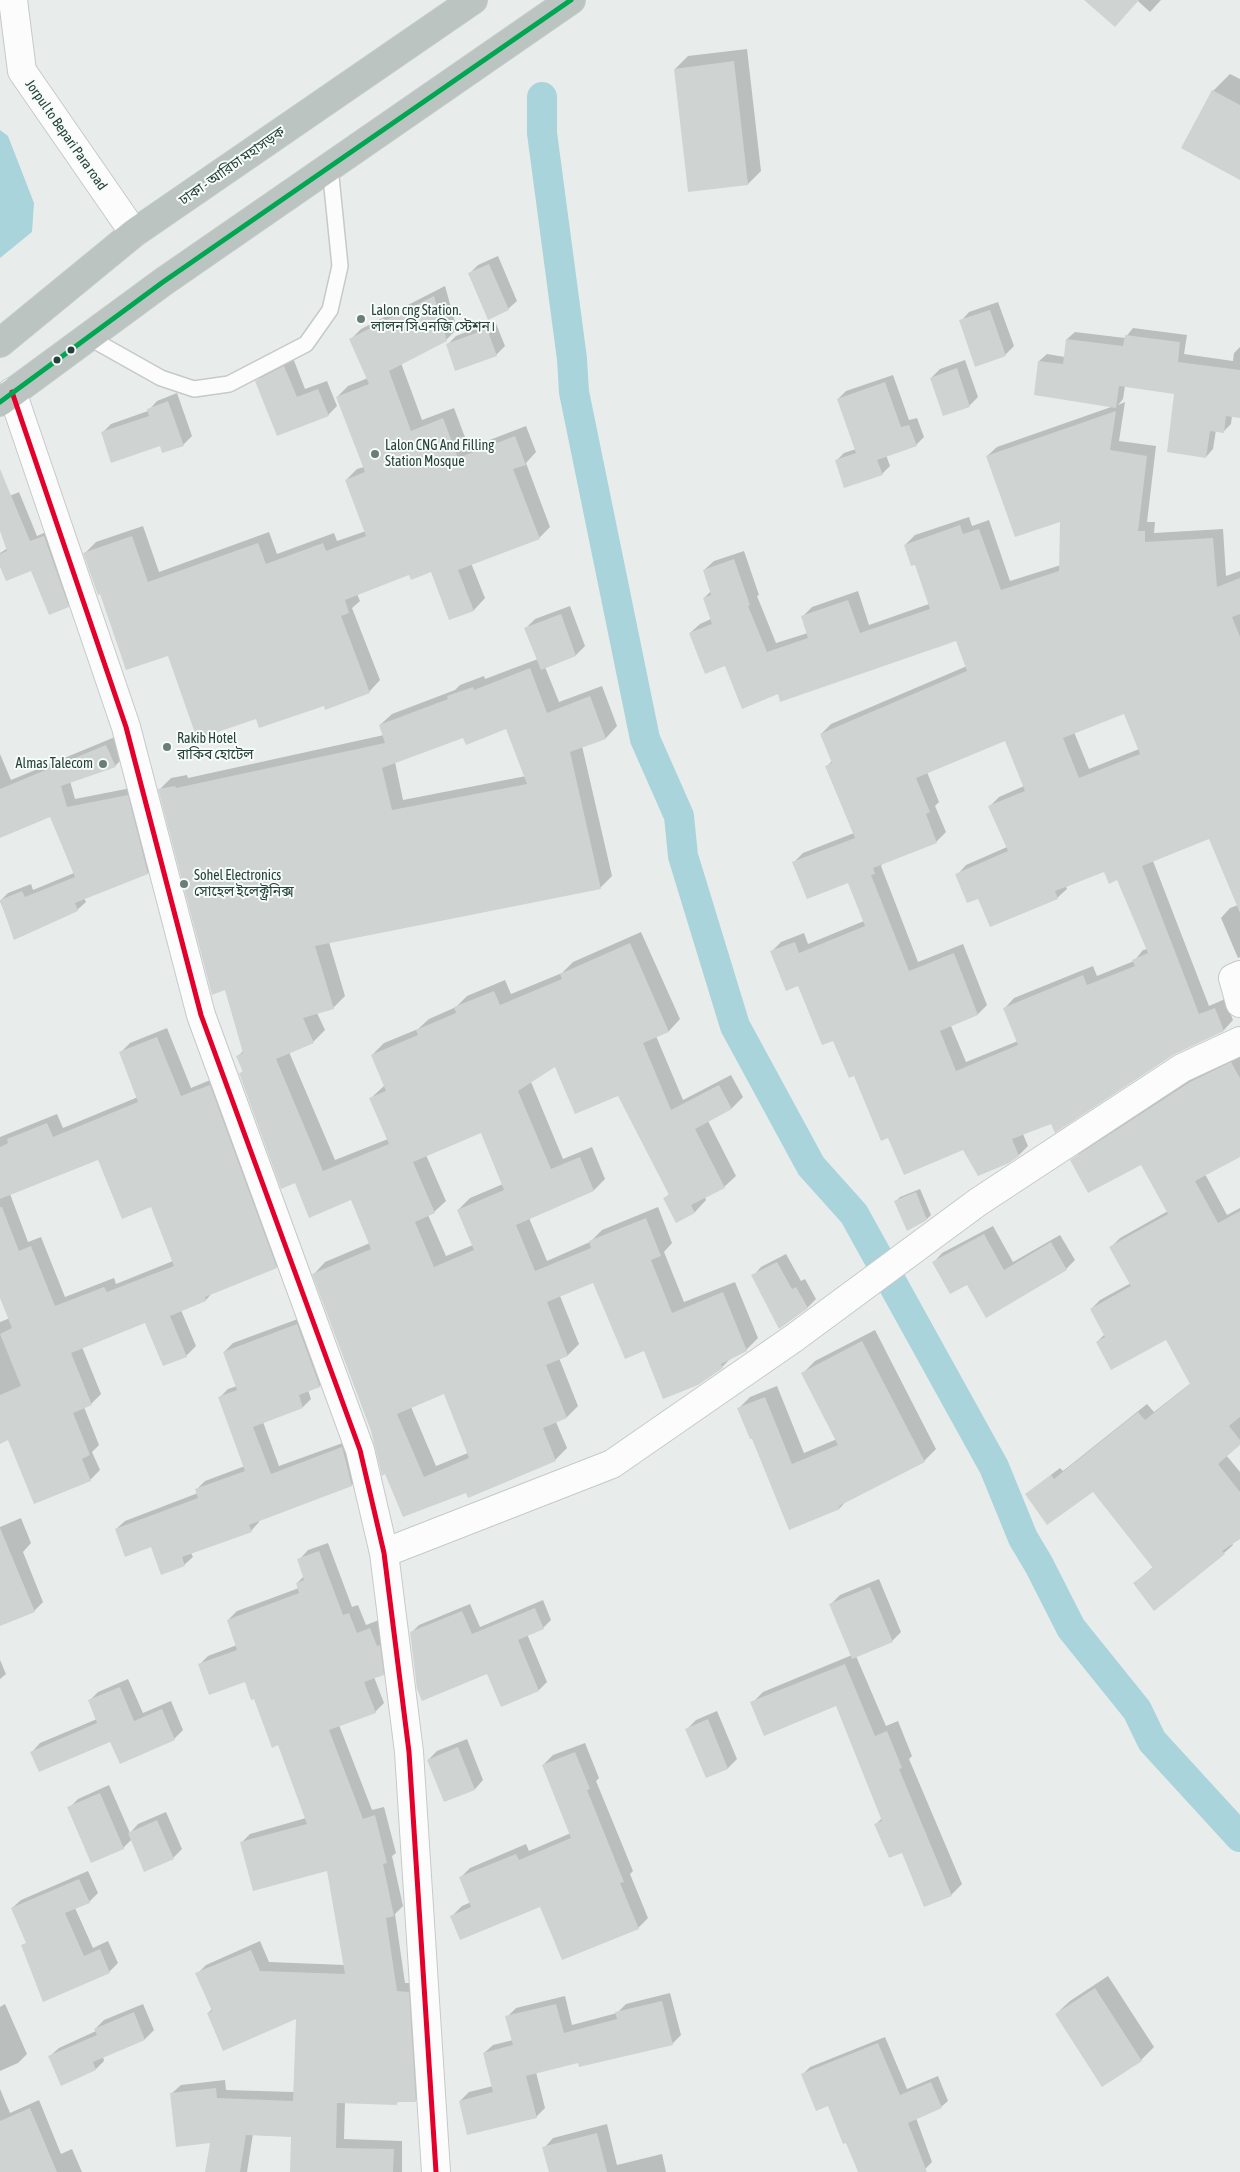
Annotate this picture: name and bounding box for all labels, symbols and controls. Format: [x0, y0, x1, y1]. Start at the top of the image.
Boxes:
street label: Jorpul to Bepari Para road [21, 76, 111, 194]
street label: ঢাকা - আরিচা মহাসড়ক [176, 123, 288, 209]
place label: Lalon cng Station. লালন সিএনজি স্টেশন। [371, 303, 495, 336]
marker: Lalon cng Station. লালন সিএনজি স্টেশন। [355, 313, 367, 325]
unlabelled marker [66, 345, 76, 355]
unlabelled marker [52, 355, 62, 365]
place label: Lalon CNG And Filling Station Mosque [385, 438, 494, 471]
marker: Lalon CNG And Filling Station Mosque [369, 448, 381, 460]
place label: Rakib Hotel রাকিব হোটেল [177, 731, 254, 764]
marker: Rakib Hotel রাকিব হোটেল [161, 741, 173, 753]
place label: Almas Talecom [16, 756, 93, 772]
marker: Almas Talecom [97, 758, 109, 770]
place label: Sohel Electronics সোহেল ইলেক্ট্রনিক্স [194, 868, 294, 900]
marker: Sohel Electronics সোহেল ইলেক্ট্রনিক্স [178, 878, 190, 890]

